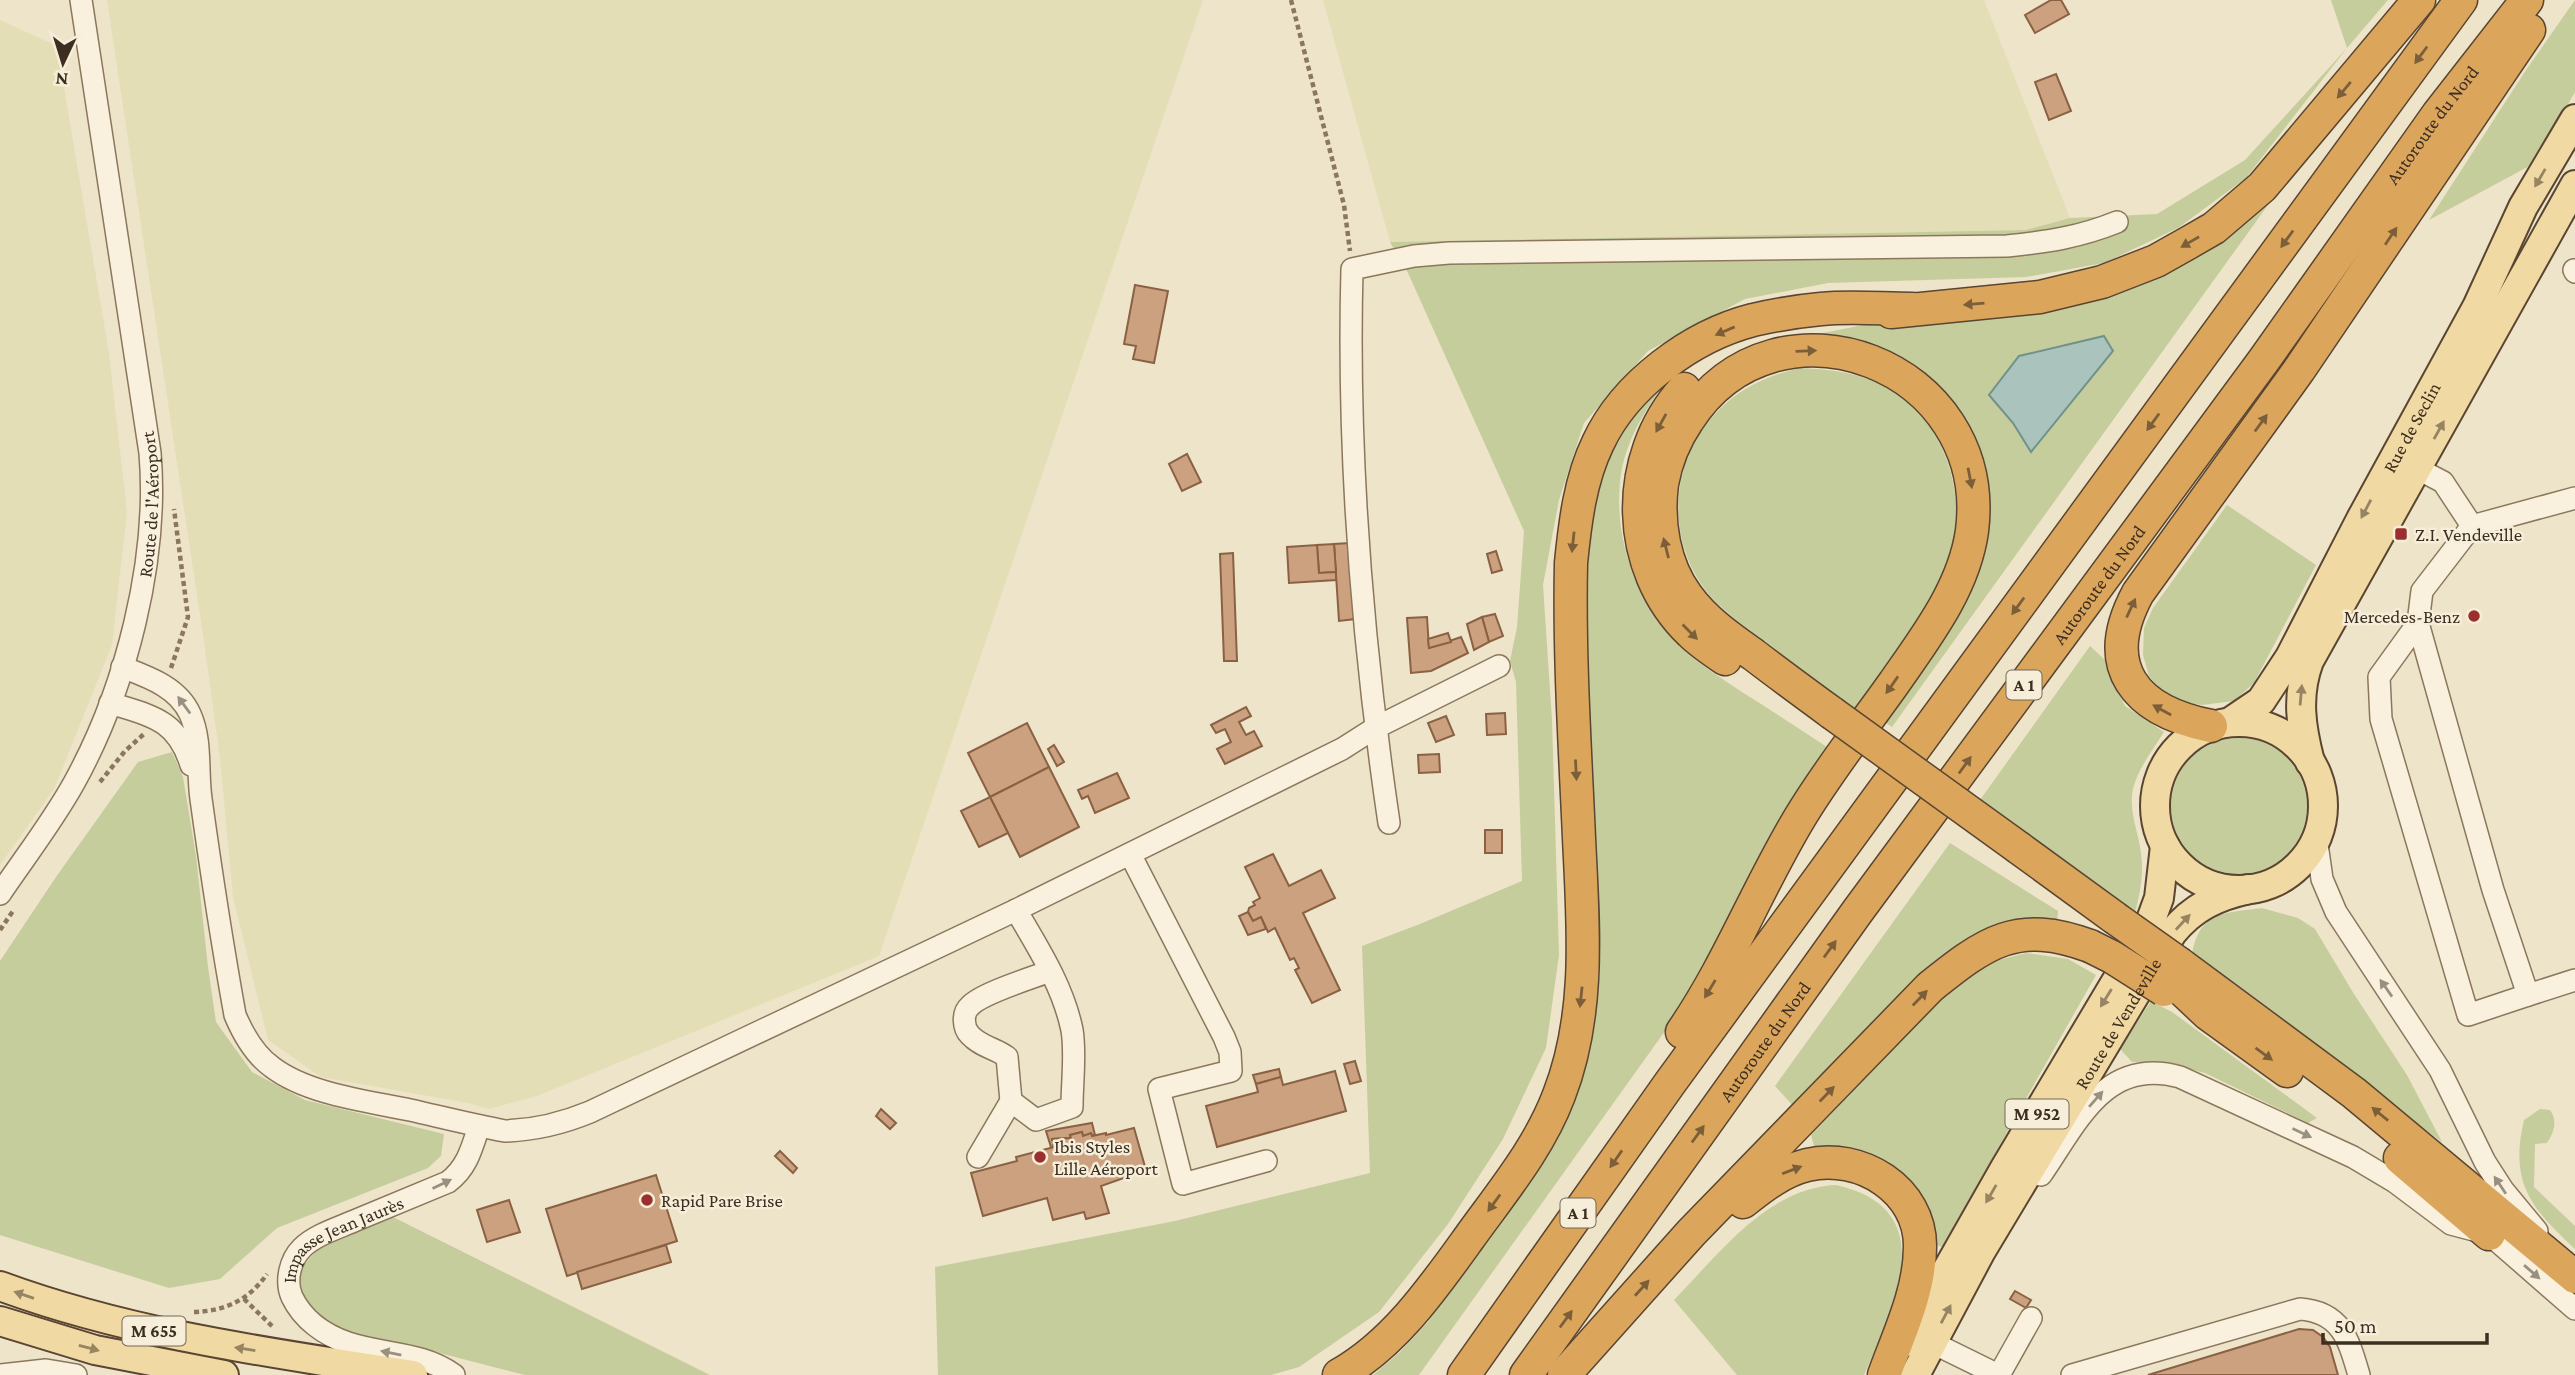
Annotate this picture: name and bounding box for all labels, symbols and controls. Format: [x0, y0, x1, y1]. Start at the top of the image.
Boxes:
north arrow [28, 28, 98, 98]
one-way arrow [2414, 46, 2428, 64]
street label: Autoroute du Nord [2381, 61, 2482, 188]
text: N [55, 69, 69, 90]
one-way arrow [2337, 82, 2352, 99]
one-way arrow [2534, 168, 2546, 187]
one-way arrow [2384, 227, 2398, 245]
one-way arrow [2280, 230, 2294, 248]
one-way arrow [2180, 236, 2199, 248]
one-way arrow [1962, 299, 1984, 310]
one-way arrow [1714, 326, 1735, 337]
one-way arrow [1795, 346, 1817, 357]
street label: Rue de Seclin [2378, 378, 2444, 476]
one-way arrow [1655, 413, 1667, 432]
one-way arrow [2146, 413, 2160, 431]
one-way arrow [2254, 413, 2268, 432]
one-way arrow [2433, 420, 2445, 439]
street label: Route de l'Aéroport [134, 429, 162, 579]
one-way arrow [1965, 468, 1976, 490]
one-way arrow [2361, 499, 2372, 519]
street label: Autoroute du Nord [2048, 521, 2149, 648]
place label: Z.I. Vendeville [2415, 524, 2522, 545]
marker: Z.I. Vendeville [2393, 526, 2409, 542]
one-way arrow [1567, 531, 1578, 553]
one-way arrow [1660, 537, 1671, 559]
one-way arrow [2011, 597, 2025, 615]
one-way arrow [2125, 598, 2136, 618]
place label: Mercedes-Benz [2344, 606, 2460, 627]
marker: Mercedes-Benz [2466, 608, 2482, 624]
one-way arrow [1682, 623, 1698, 640]
road number: A 1 [2007, 670, 2042, 700]
one-way arrow [1885, 676, 1899, 694]
one-way arrow [2296, 684, 2307, 706]
one-way arrow [177, 696, 191, 714]
one-way arrow [2153, 704, 2172, 716]
one-way arrow [1957, 757, 1972, 775]
one-way arrow [1571, 759, 1582, 781]
one-way arrow [2175, 913, 2191, 930]
one-way arrow [1823, 940, 1837, 958]
street label: Route de Vendeville [2070, 954, 2165, 1093]
street label: Autoroute du Nord [1715, 978, 1814, 1105]
one-way arrow [2379, 979, 2393, 997]
one-way arrow [1703, 980, 1716, 999]
one-way arrow [1576, 986, 1587, 1008]
one-way arrow [2100, 988, 2113, 1008]
one-way arrow [1912, 990, 1928, 1007]
one-way arrow [2255, 1046, 2273, 1060]
one-way arrow [1818, 1086, 1835, 1103]
one-way arrow [2088, 1090, 2104, 1108]
road number: M 952 [2006, 1100, 2068, 1128]
one-way arrow [2371, 1106, 2389, 1121]
one-way arrow [1691, 1125, 1705, 1143]
one-way arrow [2292, 1127, 2312, 1138]
place label: Ibis Styles Lille Aéroport [1054, 1136, 1158, 1179]
marker: Ibis Styles Lille Aéroport [1032, 1149, 1048, 1165]
one-way arrow [1609, 1150, 1623, 1168]
one-way arrow [1782, 1164, 1803, 1175]
one-way arrow [2494, 1175, 2507, 1194]
one-way arrow [432, 1178, 452, 1190]
one-way arrow [1985, 1184, 1997, 1204]
place label: Rapid Pare Brise [661, 1190, 783, 1211]
street label: Impasse Jean Jaurès [278, 1191, 406, 1283]
marker: Rapid Pare Brise [639, 1192, 655, 1208]
one-way arrow [1488, 1194, 1502, 1212]
road number: A 1 [1560, 1198, 1596, 1228]
one-way arrow [2523, 1264, 2541, 1280]
one-way arrow [1634, 1279, 1650, 1297]
one-way arrow [14, 1289, 35, 1300]
scale bar [2323, 1302, 2488, 1346]
one-way arrow [1940, 1304, 1952, 1324]
one-way arrow [1559, 1310, 1573, 1328]
text: 50 m [2334, 1314, 2377, 1338]
road number: M 655 [122, 1316, 186, 1346]
one-way arrow [78, 1343, 100, 1354]
one-way arrow [234, 1343, 256, 1354]
one-way arrow [380, 1347, 402, 1358]

